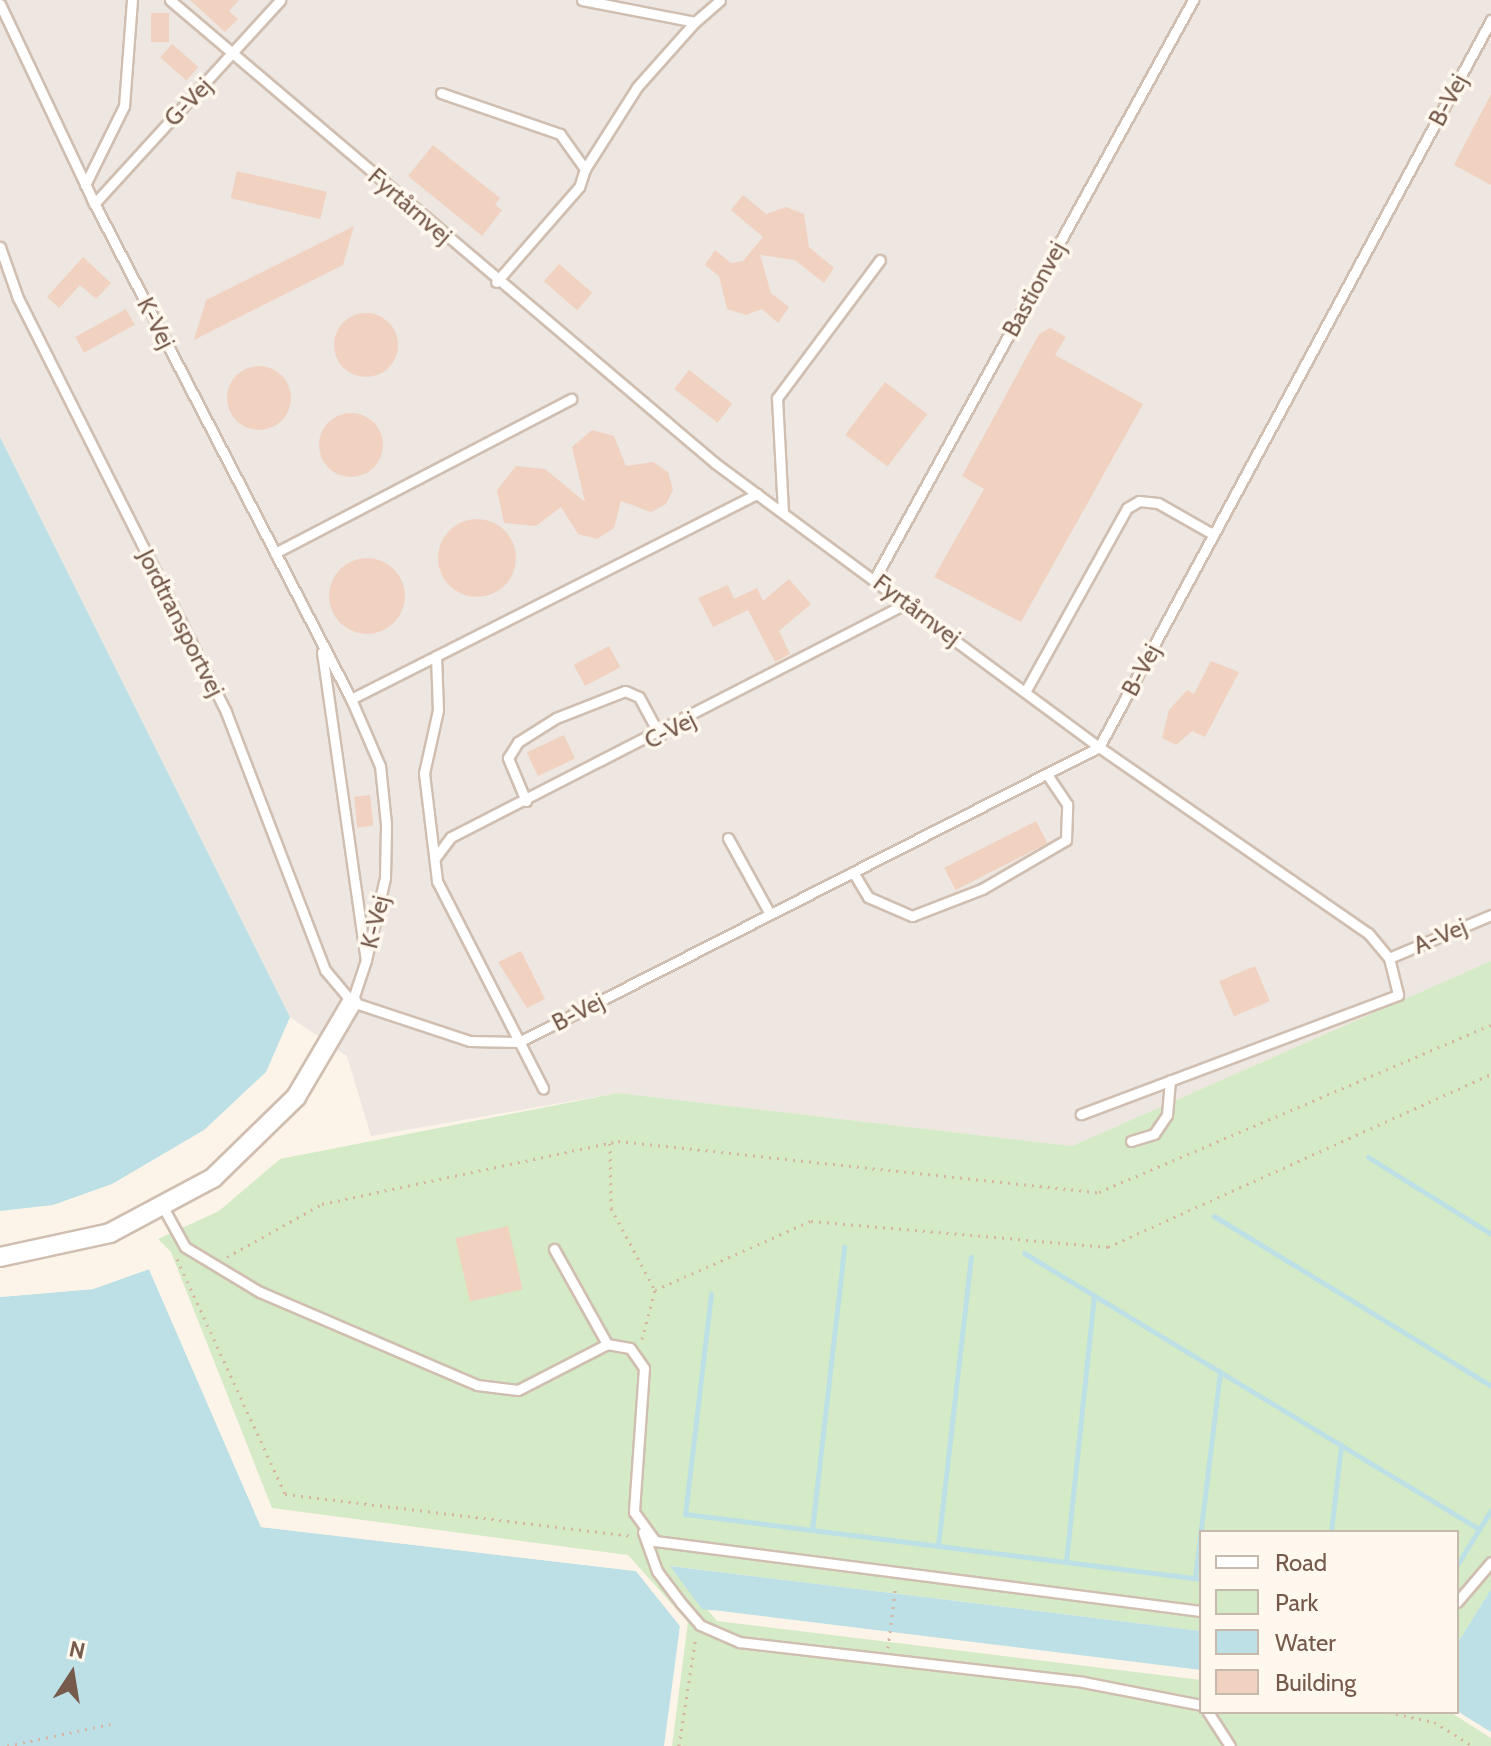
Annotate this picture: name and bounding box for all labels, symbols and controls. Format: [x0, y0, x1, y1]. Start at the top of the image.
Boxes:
street label: B-Vej [1422, 69, 1474, 131]
street label: G-Vej [158, 72, 218, 132]
street label: Fyrtårnvej [362, 162, 458, 250]
street label: Bastionvej [996, 236, 1072, 342]
street label: K-Vej [131, 293, 181, 353]
street label: Jordtransportvej [132, 545, 230, 701]
street label: Fyrtårnvej [868, 568, 966, 652]
street label: B-Vej [1115, 639, 1167, 701]
street label: C-Vej [640, 705, 700, 755]
street label: K-Vej [355, 893, 395, 951]
street label: A-Vej [1409, 912, 1471, 960]
street label: B-Vej [547, 987, 609, 1037]
legend [1199, 1530, 1459, 1714]
text: Road [1275, 1548, 1327, 1577]
text: Park [1275, 1588, 1318, 1617]
text: Water [1275, 1628, 1336, 1657]
north arrow [32, 1634, 112, 1714]
text: N [67, 1635, 88, 1665]
text: Building [1275, 1668, 1356, 1697]

